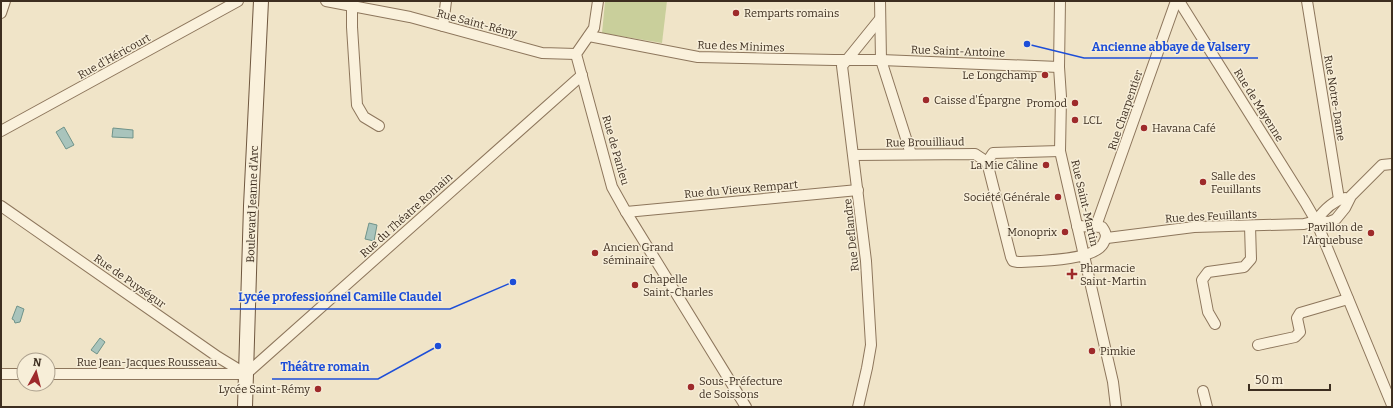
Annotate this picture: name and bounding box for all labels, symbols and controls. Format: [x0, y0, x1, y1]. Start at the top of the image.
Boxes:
street label: Rue Saint-Rémy [435, 6, 519, 41]
place label: Remparts romains [744, 7, 839, 20]
marker: Remparts romains [731, 8, 741, 18]
street label: Rue d'Héricourt [76, 31, 153, 82]
callout: Ancienne abbaye de Valsery [1084, 34, 1258, 58]
street label: Rue des Minimes [697, 38, 785, 55]
text: Ancienne abbaye de Valsery [1092, 40, 1251, 54]
street label: Rue Saint-Antoine [911, 43, 1005, 60]
street label: Rue Notre-Dame [1321, 54, 1348, 142]
street label: Rue de Mayenne [1231, 66, 1286, 144]
street label: Rue Charpentier [1106, 68, 1145, 152]
place label: Le Longchamp [962, 69, 1037, 82]
marker: Le Longchamp [1040, 70, 1050, 80]
place label: Caisse d'Épargne [934, 93, 1021, 107]
marker: Caisse d'Épargne [921, 95, 931, 105]
place label: Promod [1026, 97, 1067, 110]
marker: Promod [1070, 98, 1080, 108]
street label: Rue de Panleu [599, 114, 632, 187]
place label: LCL [1083, 114, 1102, 127]
marker: LCL [1070, 115, 1080, 125]
place label: Havana Café [1152, 122, 1216, 135]
marker: Havana Café [1139, 123, 1149, 133]
street label: Rue Brouilliaud [885, 135, 965, 150]
street label: Boulevard Jeanne d'Arc [244, 145, 261, 263]
place label: La Mie Câline [970, 159, 1038, 172]
street label: Rue Saint-Martin [1068, 159, 1101, 248]
marker: La Mie Câline [1041, 160, 1051, 170]
street label: Rue du Théatre Romain [358, 170, 455, 260]
place label: Salle des Feuillants [1211, 170, 1261, 196]
marker: Salle des Feuillants [1198, 177, 1208, 187]
street label: Rue du Vieux Rempart [684, 178, 798, 201]
place label: Société Générale [964, 191, 1050, 204]
marker: Société Générale [1053, 192, 1063, 202]
street label: Rue Deflandre [841, 198, 862, 272]
street label: Rue des Feuillants [1165, 208, 1257, 225]
place label: Pavillon de l'Arquebuse [1303, 221, 1363, 247]
place label: Monoprix [1007, 226, 1057, 239]
marker: Monoprix [1060, 227, 1070, 237]
marker: Pavillon de l'Arquebuse [1366, 228, 1376, 238]
place label: Ancien Grand séminaire [603, 241, 674, 267]
marker: Ancien Grand séminaire [590, 248, 600, 258]
street label: Rue de Puységur [91, 252, 168, 311]
place label: Pharmacie Saint-Martin [1080, 262, 1146, 288]
marker: Pharmacie Saint-Martin [1067, 269, 1077, 279]
place label: Chapelle Saint-Charles [643, 273, 713, 299]
marker: Chapelle Saint-Charles [630, 280, 640, 290]
callout: Lycée professionnel Camille Claudel [230, 285, 450, 309]
text: Lycée professionnel Camille Claudel [238, 290, 442, 304]
place label: Pimkie [1100, 345, 1136, 358]
marker: Pimkie [1087, 346, 1097, 356]
north arrow [16, 352, 56, 392]
callout: Théâtre romain [272, 355, 378, 379]
text: N [32, 356, 43, 370]
street label: Rue Jean-Jacques Rousseau [77, 356, 218, 369]
text: Théâtre romain [280, 360, 370, 374]
scale bar [1249, 366, 1330, 392]
text: 50 m [1255, 373, 1284, 387]
place label: Sous-Préfecture de Soissons [699, 375, 783, 401]
marker: Sous-Préfecture de Soissons [686, 382, 696, 392]
place label: Lycée Saint-Rémy [219, 383, 310, 396]
marker: Lycée Saint-Rémy [313, 384, 323, 394]

